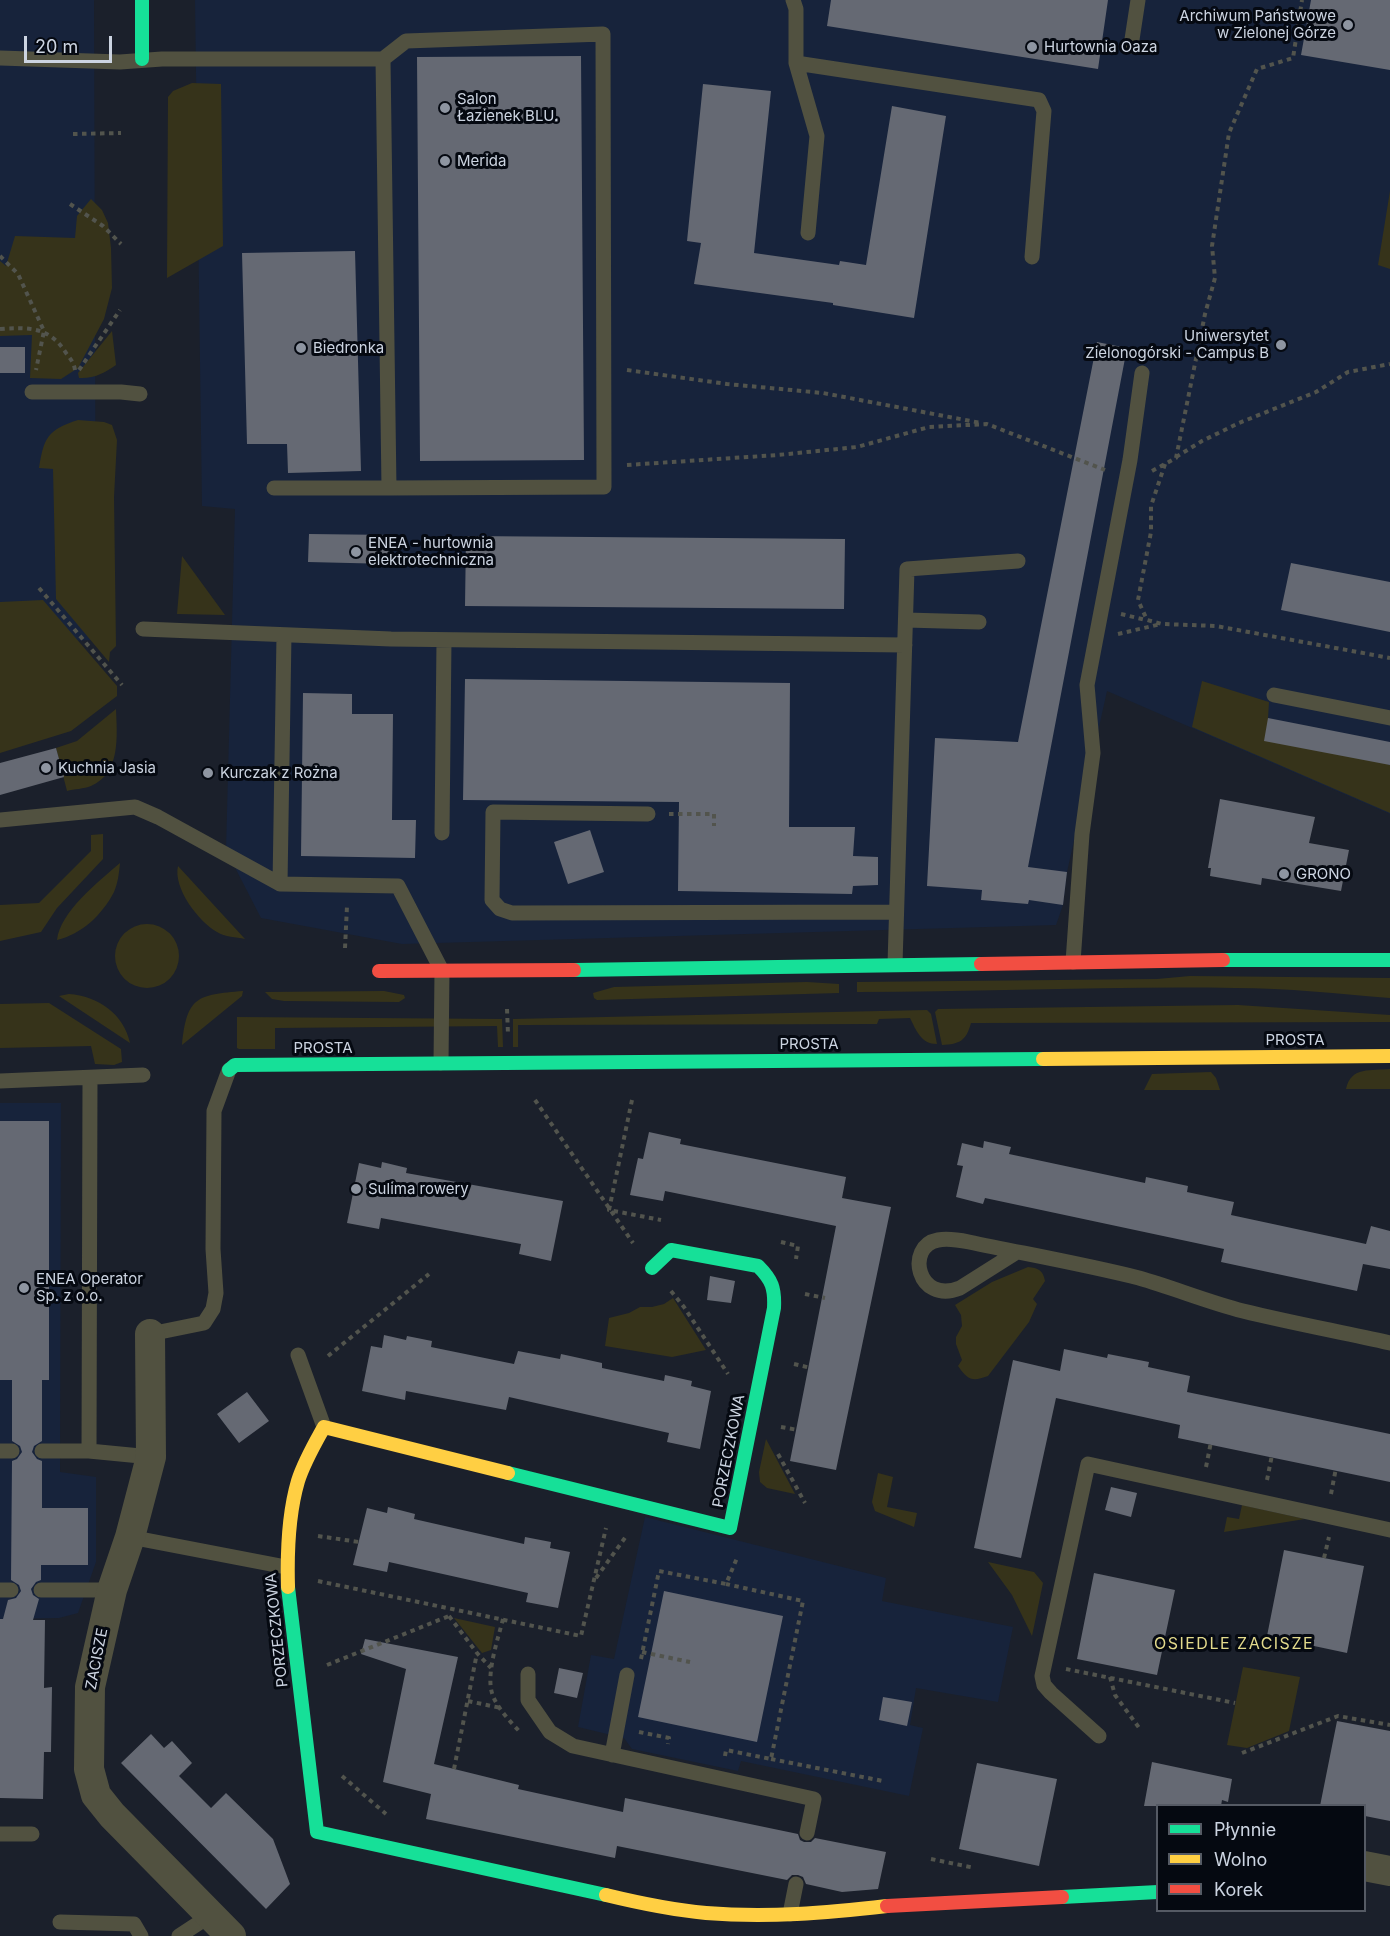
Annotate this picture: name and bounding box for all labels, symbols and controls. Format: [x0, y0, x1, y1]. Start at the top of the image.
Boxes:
place label: Archiwum Państwowe w Zielonej Górze [1179, 7, 1336, 42]
marker: Archiwum Państwowe w Zielonej Górze [1341, 18, 1355, 32]
scale bar [27, 24, 116, 62]
text: 20 m [35, 36, 78, 57]
place label: Hurtownia Oaza [1044, 38, 1157, 56]
marker: Hurtownia Oaza [1025, 40, 1039, 54]
place label: Salon Łazienek BLU. [457, 90, 558, 125]
marker: Salon Łazienek BLU. [438, 101, 452, 115]
place label: Merida [457, 152, 506, 170]
marker: Merida [438, 154, 452, 168]
place label: Uniwersytet Zielonogórski - Campus B [1085, 327, 1269, 362]
marker: Uniwersytet Zielonogórski - Campus B [1274, 338, 1288, 352]
place label: Biedronka [313, 339, 384, 357]
marker: Biedronka [294, 341, 308, 355]
place label: ENEA - hurtownia elektrotechniczna [368, 534, 494, 569]
marker: ENEA - hurtownia elektrotechniczna [349, 545, 363, 559]
place label: Kuchnia Jasia [58, 759, 156, 777]
marker: Kuchnia Jasia [39, 761, 53, 775]
place label: Kurczak z Rożna [220, 764, 338, 782]
marker: Kurczak z Rożna [201, 766, 215, 780]
place label: GRONO [1296, 865, 1351, 883]
marker: GRONO [1277, 867, 1291, 881]
street label: PROSTA [1265, 1031, 1325, 1049]
street label: PROSTA [779, 1035, 839, 1053]
street label: PROSTA [293, 1039, 353, 1057]
place label: Sulima rowery [368, 1180, 469, 1198]
marker: Sulima rowery [349, 1182, 363, 1196]
place label: ENEA Operator Sp. z o.o. [36, 1270, 143, 1305]
marker: ENEA Operator Sp. z o.o. [17, 1281, 31, 1295]
street label: PORZECZKOWA [709, 1393, 749, 1509]
street label: PORZECZKOWA [262, 1572, 292, 1688]
street label: ZACISZE [82, 1627, 112, 1691]
district label: OSIEDLE ZACISZE [1154, 1634, 1314, 1654]
legend [1156, 1804, 1366, 1912]
text: Płynnie [1214, 1819, 1276, 1840]
text: Wolno [1214, 1849, 1267, 1870]
text: Korek [1214, 1879, 1263, 1900]

